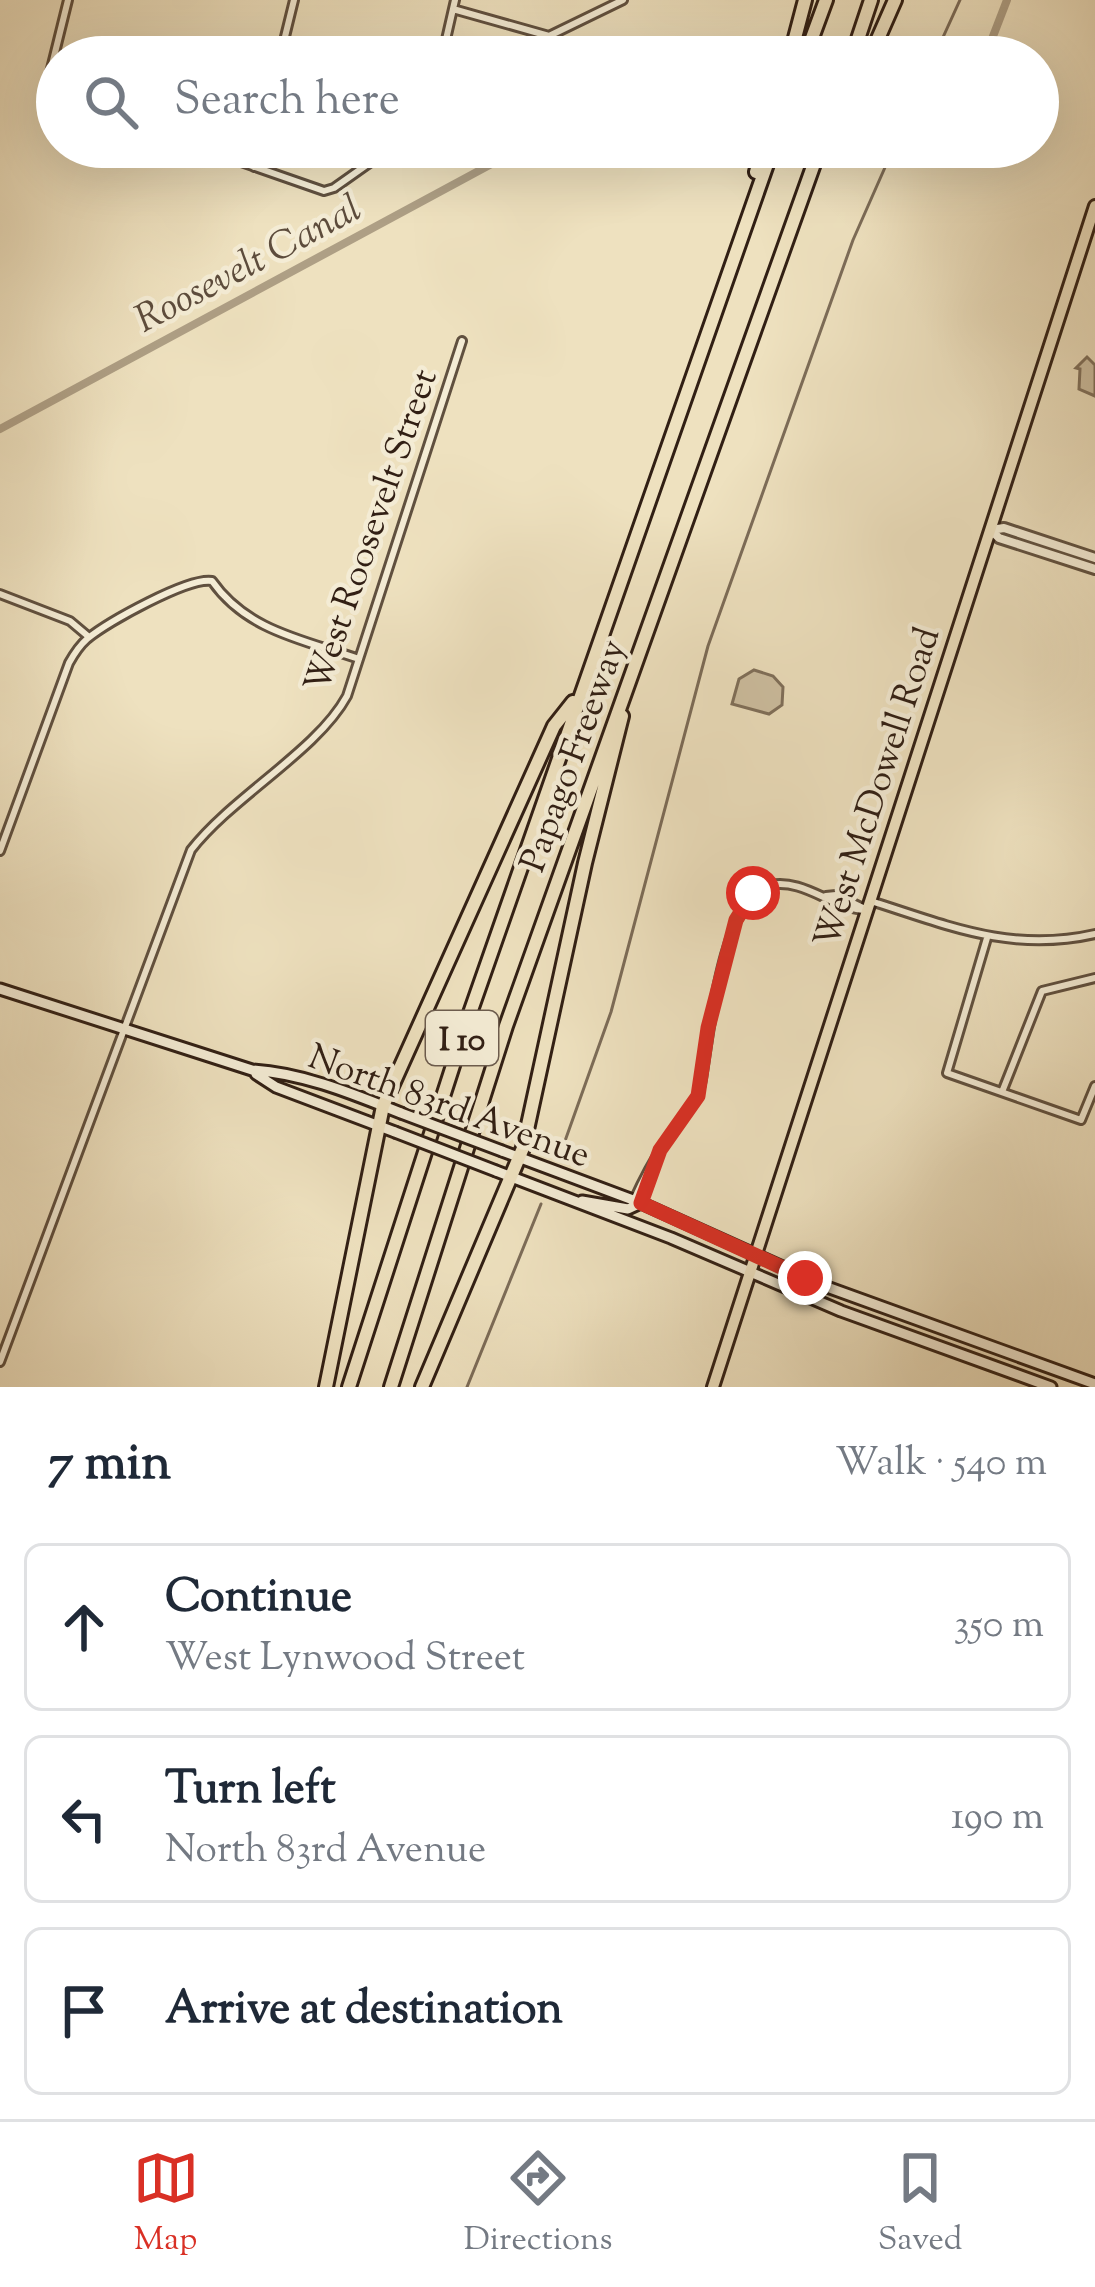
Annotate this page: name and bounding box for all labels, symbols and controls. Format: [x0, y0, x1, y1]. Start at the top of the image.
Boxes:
search box [36, 36, 1059, 168]
icon: search [78, 69, 144, 135]
text: Search here [174, 70, 400, 135]
water label: Roosevelt Canal [126, 183, 373, 350]
street label: West Roosevelt Street [293, 363, 453, 700]
street label: West McDowell Road [802, 621, 955, 955]
street label: Papago Freeway [509, 633, 641, 880]
route start [726, 866, 780, 920]
road number: I 10 [426, 1011, 498, 1065]
street label: North 83rd Avenue [300, 1033, 597, 1183]
route end [778, 1251, 832, 1305]
text: 7 min [48, 1429, 171, 1502]
text: Walk · 540 m [835, 1437, 1047, 1493]
text: Continue [165, 1567, 352, 1632]
icon: ahead [51, 1594, 117, 1660]
text: 350 m [954, 1599, 1044, 1655]
text: West Lynwood Street [165, 1632, 525, 1688]
text: Turn left [165, 1759, 336, 1824]
icon: left [51, 1786, 117, 1852]
text: 190 m [951, 1791, 1044, 1847]
text: North 83rd Avenue [165, 1824, 486, 1880]
icon: arrive [51, 1978, 117, 2044]
text: Arrive at destination [165, 1979, 563, 2044]
tab: Map [133, 2145, 199, 2265]
tab: Directions [464, 2145, 613, 2265]
tab: Saved [878, 2145, 962, 2265]

